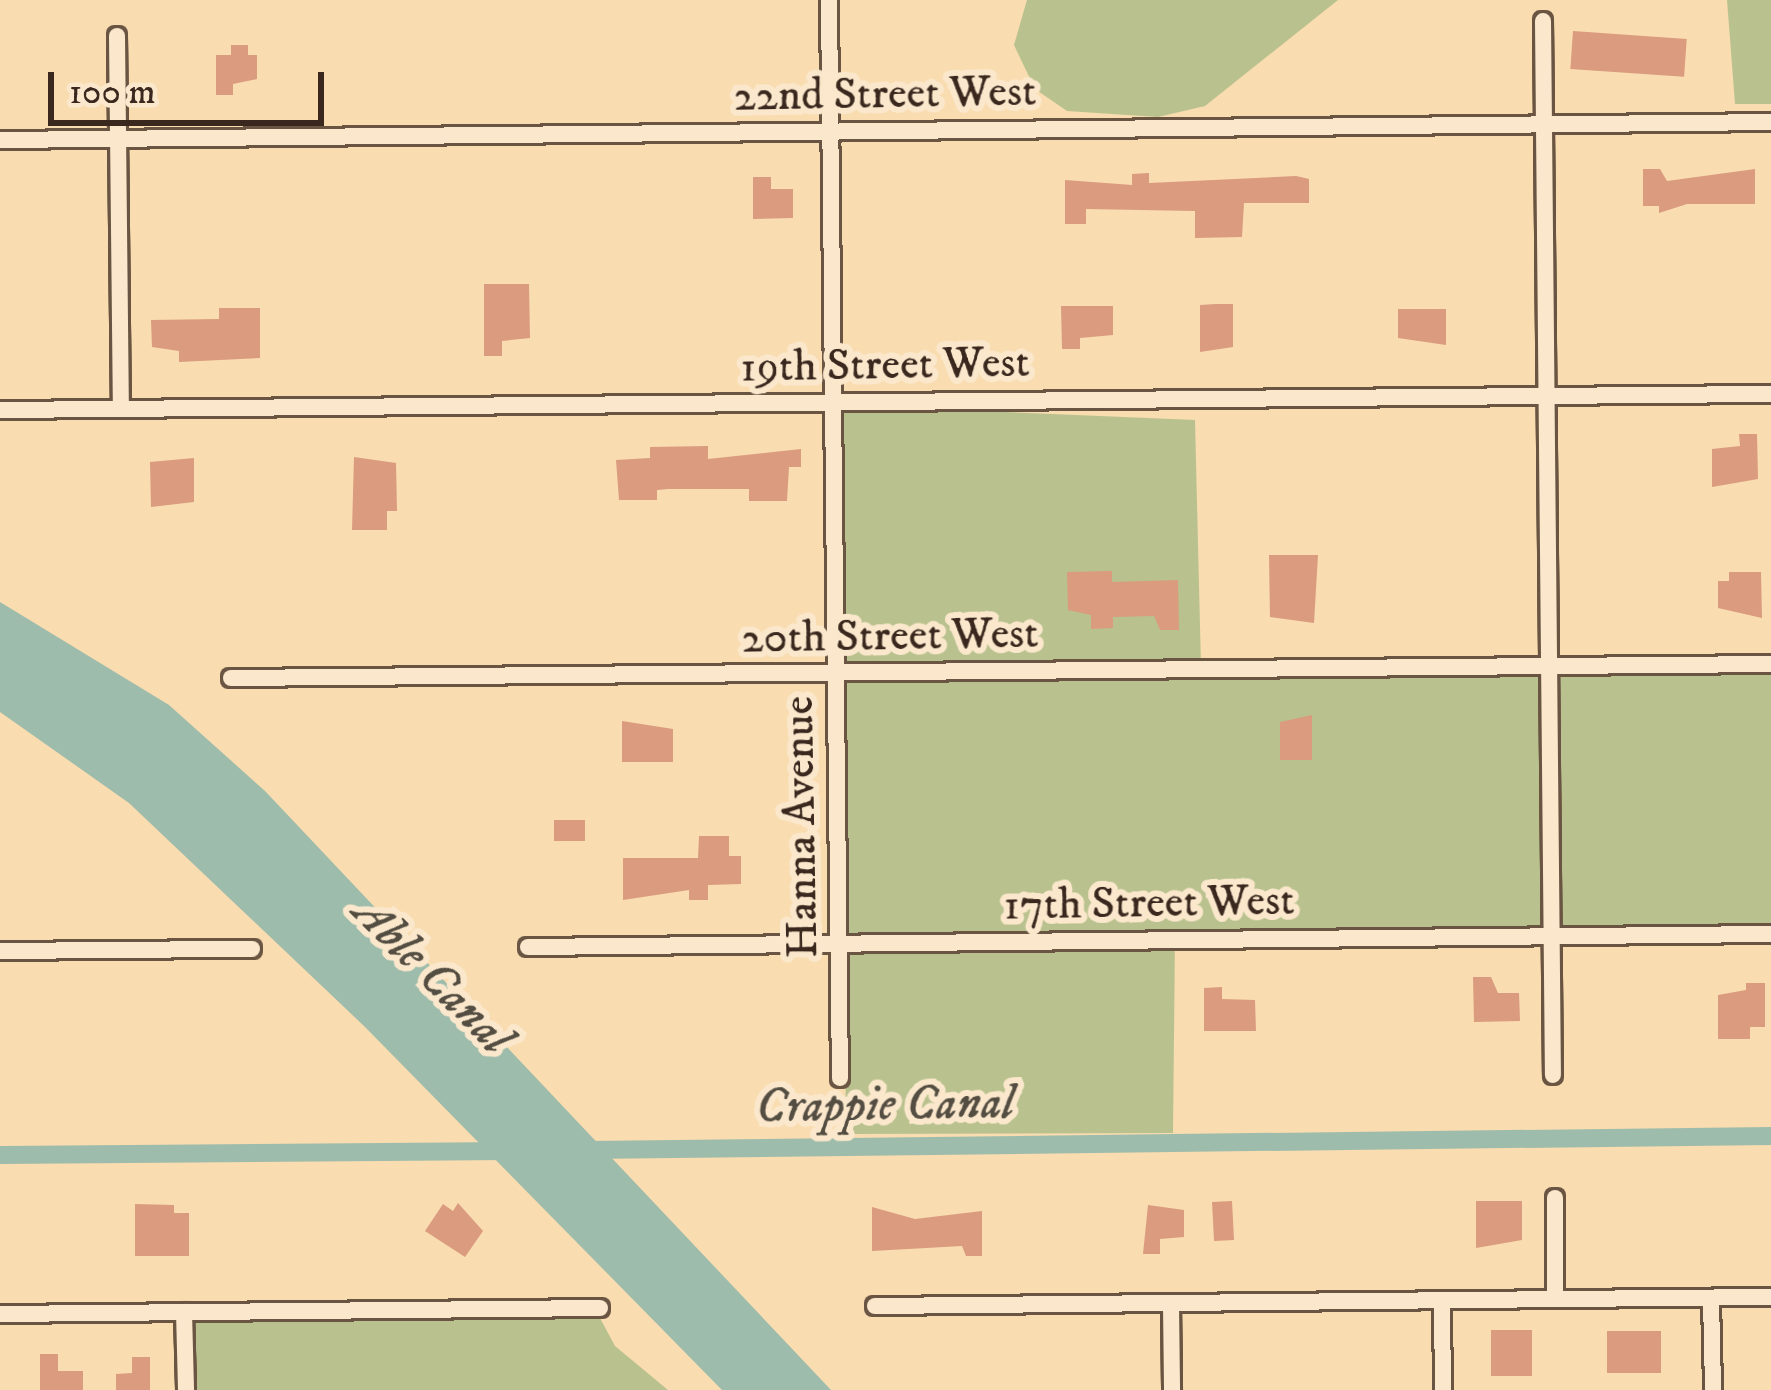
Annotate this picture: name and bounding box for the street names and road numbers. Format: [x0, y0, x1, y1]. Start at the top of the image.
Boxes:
street label: 22nd Street West [733, 65, 1037, 125]
street label: 19th Street West [740, 336, 1030, 396]
street label: 20th Street West [741, 607, 1039, 667]
street label: Hanna Avenue [773, 695, 831, 959]
street label: 17th Street West [1003, 874, 1295, 934]

